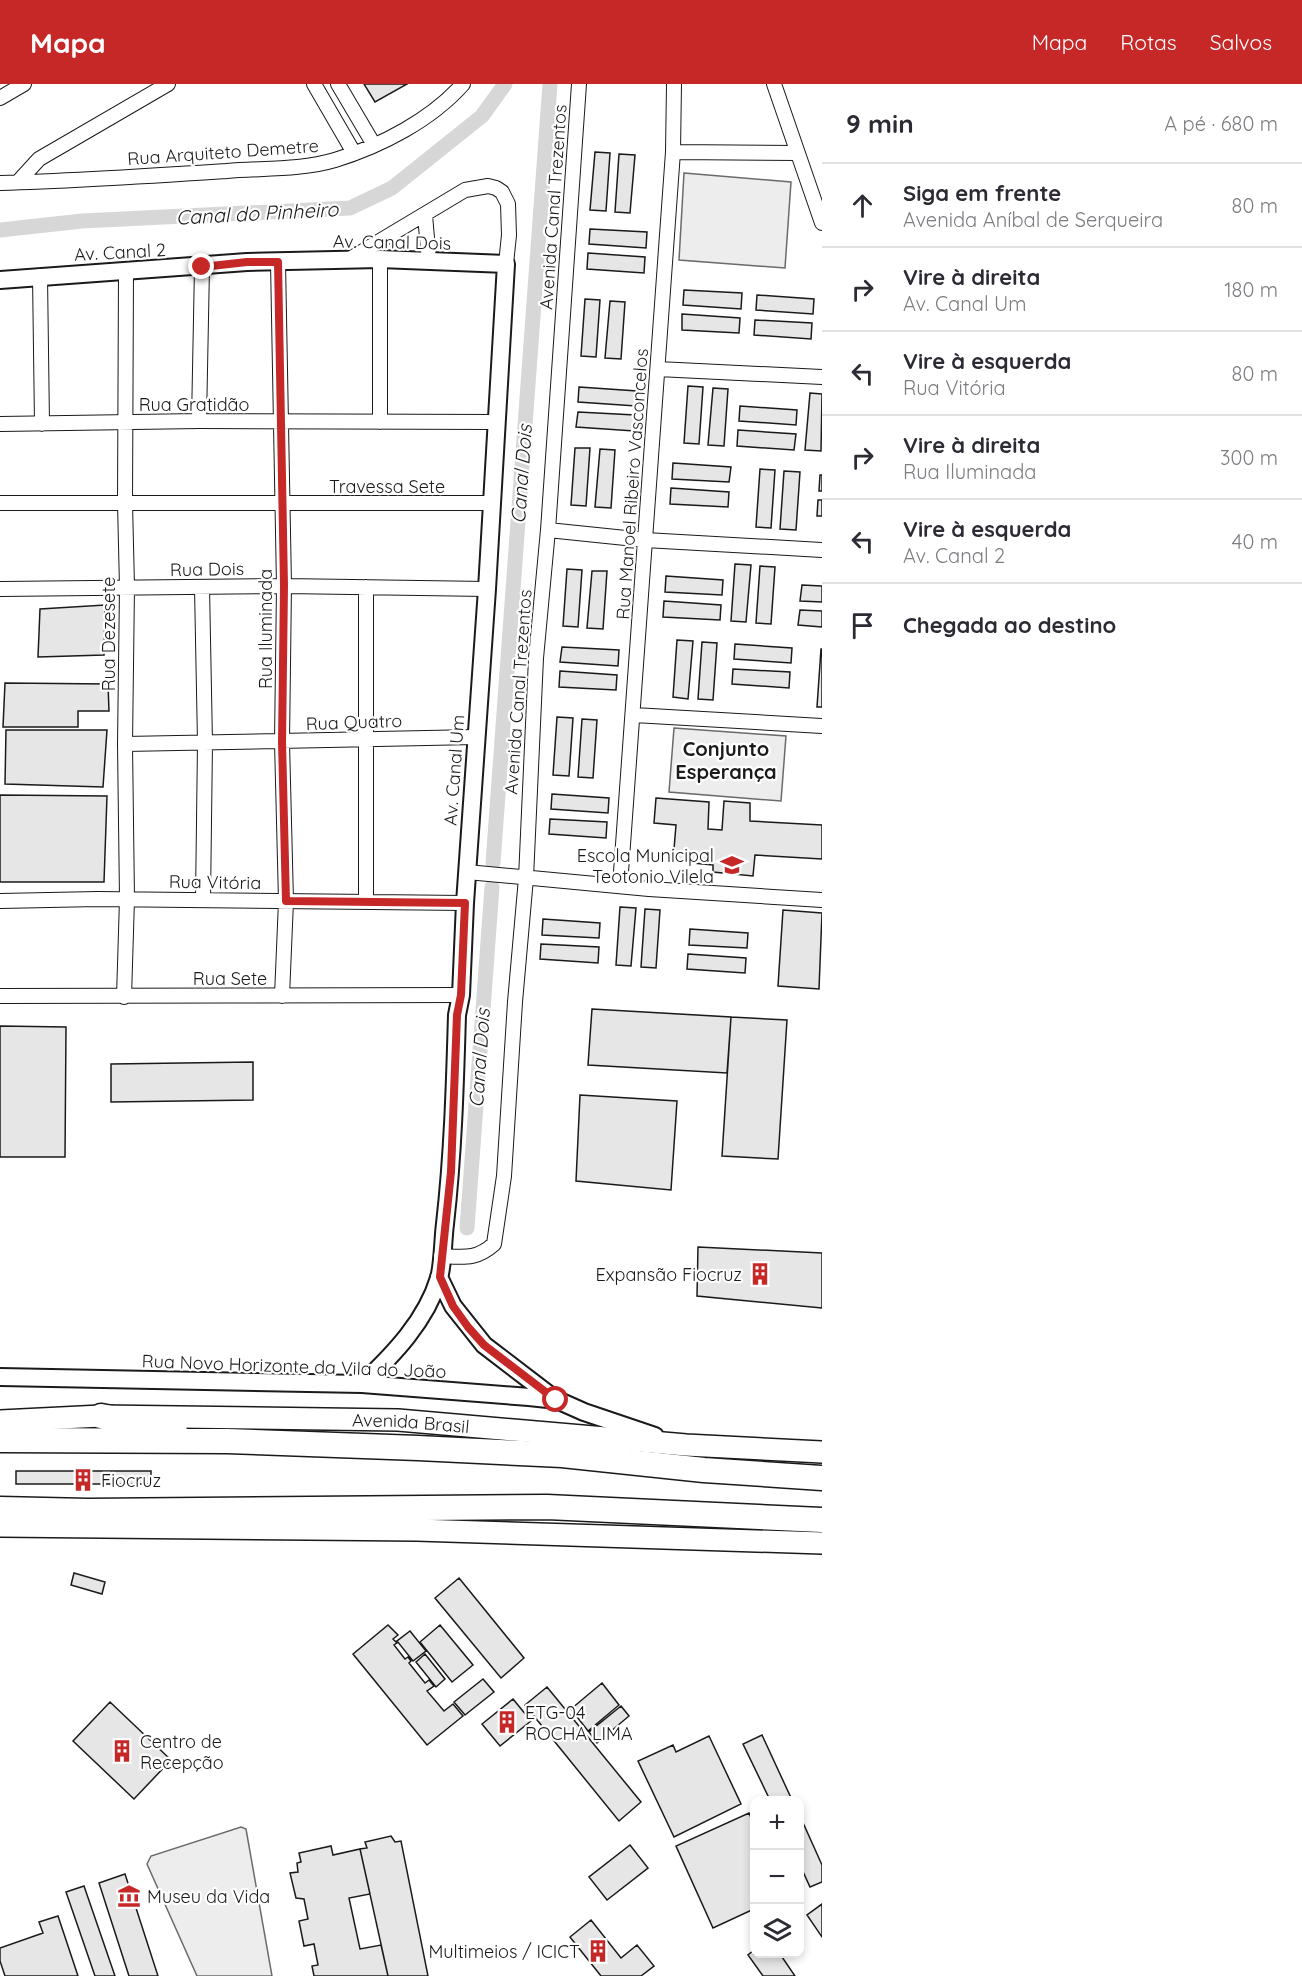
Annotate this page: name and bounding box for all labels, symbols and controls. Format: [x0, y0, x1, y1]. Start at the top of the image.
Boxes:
text: Mapa [30, 25, 106, 60]
text: Mapa [1032, 29, 1087, 55]
text: Rotas [1120, 29, 1177, 55]
text: Salvos [1210, 29, 1272, 55]
street label: Avenida Canal Trezentos [534, 104, 572, 310]
text: 9 min [846, 107, 914, 140]
text: A pé · 680 m [1164, 111, 1278, 136]
street label: Rua Arquiteto Demetre [127, 134, 319, 170]
text: Siga em frente [903, 179, 1061, 207]
icon: ahead [846, 189, 879, 222]
text: 80 m [1232, 193, 1278, 218]
water label: Canal do Pinheiro [175, 196, 340, 230]
text: Avenida Aníbal de Serqueira [903, 207, 1163, 232]
street label: Av. Canal Dois [333, 229, 451, 255]
street label: Av. Canal 2 [74, 238, 166, 266]
route end [188, 253, 214, 279]
text: Vire à direita [903, 263, 1040, 291]
icon: right [846, 273, 879, 306]
text: 180 m [1224, 277, 1278, 302]
text: Av. Canal Um [903, 291, 1026, 316]
text: Vire à esquerda [903, 347, 1071, 375]
street label: Rua Manoel Ribeiro Vasconcelos [611, 348, 653, 620]
icon: left [846, 357, 879, 390]
text: 80 m [1232, 361, 1278, 386]
text: Rua Vitória [903, 375, 1006, 400]
street label: Rua Gratidão [139, 393, 249, 416]
water label: Canal Dois [505, 422, 537, 524]
text: Vire à direita [903, 431, 1040, 459]
icon: right [846, 441, 879, 474]
text: 300 m [1220, 445, 1278, 470]
text: Rua Iluminada [903, 459, 1036, 484]
street label: Travessa Sete [329, 475, 445, 498]
text: Vire à esquerda [903, 515, 1071, 543]
icon: left [846, 525, 879, 558]
text: 40 m [1232, 529, 1278, 554]
text: Av. Canal 2 [903, 543, 1005, 568]
street label: Rua Dois [170, 557, 244, 581]
street label: Rua Iluminada [254, 569, 277, 689]
street label: Rua Dezesete [97, 577, 120, 691]
street label: Avenida Canal Trezentos [499, 589, 537, 795]
icon: arrive [846, 609, 879, 642]
text: Chegada ao destino [903, 611, 1116, 639]
street label: Rua Quatro [305, 709, 403, 735]
street label: Av. Canal Um [439, 714, 469, 826]
district label: Conjunto Esperança [675, 736, 777, 784]
place label: Escola Municipal Teotonio Vilela [577, 844, 714, 888]
school or university icon: Escola Municipal Teotonio Vilela [719, 852, 745, 878]
street label: Rua Vitória [169, 870, 261, 894]
street label: Rua Sete [193, 967, 267, 990]
water label: Canal Dois [463, 1006, 495, 1108]
building icon: Expansão Fiocruz [747, 1261, 773, 1287]
place label: Expansão Fiocruz [596, 1263, 742, 1286]
street label: Rua Novo Horizonte da Vila do João [141, 1349, 447, 1383]
route start [542, 1386, 568, 1412]
street label: Avenida Brasil [352, 1408, 470, 1438]
building icon: Fiocruz [70, 1467, 96, 1493]
place label: Fiocruz [101, 1469, 161, 1492]
place label: ETG-04 ROCHA LIMA [525, 1701, 633, 1745]
building icon: ETG-04 ROCHA LIMA [494, 1709, 520, 1735]
place label: Centro de Recepção [140, 1730, 224, 1774]
building icon: Centro de Recepção [109, 1738, 135, 1764]
map controls [750, 1796, 804, 1958]
button: + [750, 1796, 804, 1850]
button: − [750, 1850, 804, 1904]
museum icon: Museu da Vida [116, 1883, 142, 1909]
place label: Museu da Vida [147, 1885, 270, 1908]
button: layers [750, 1904, 804, 1958]
building icon: Multimeios / ICICT [585, 1938, 611, 1964]
place label: Multimeios / ICICT [428, 1940, 580, 1963]

